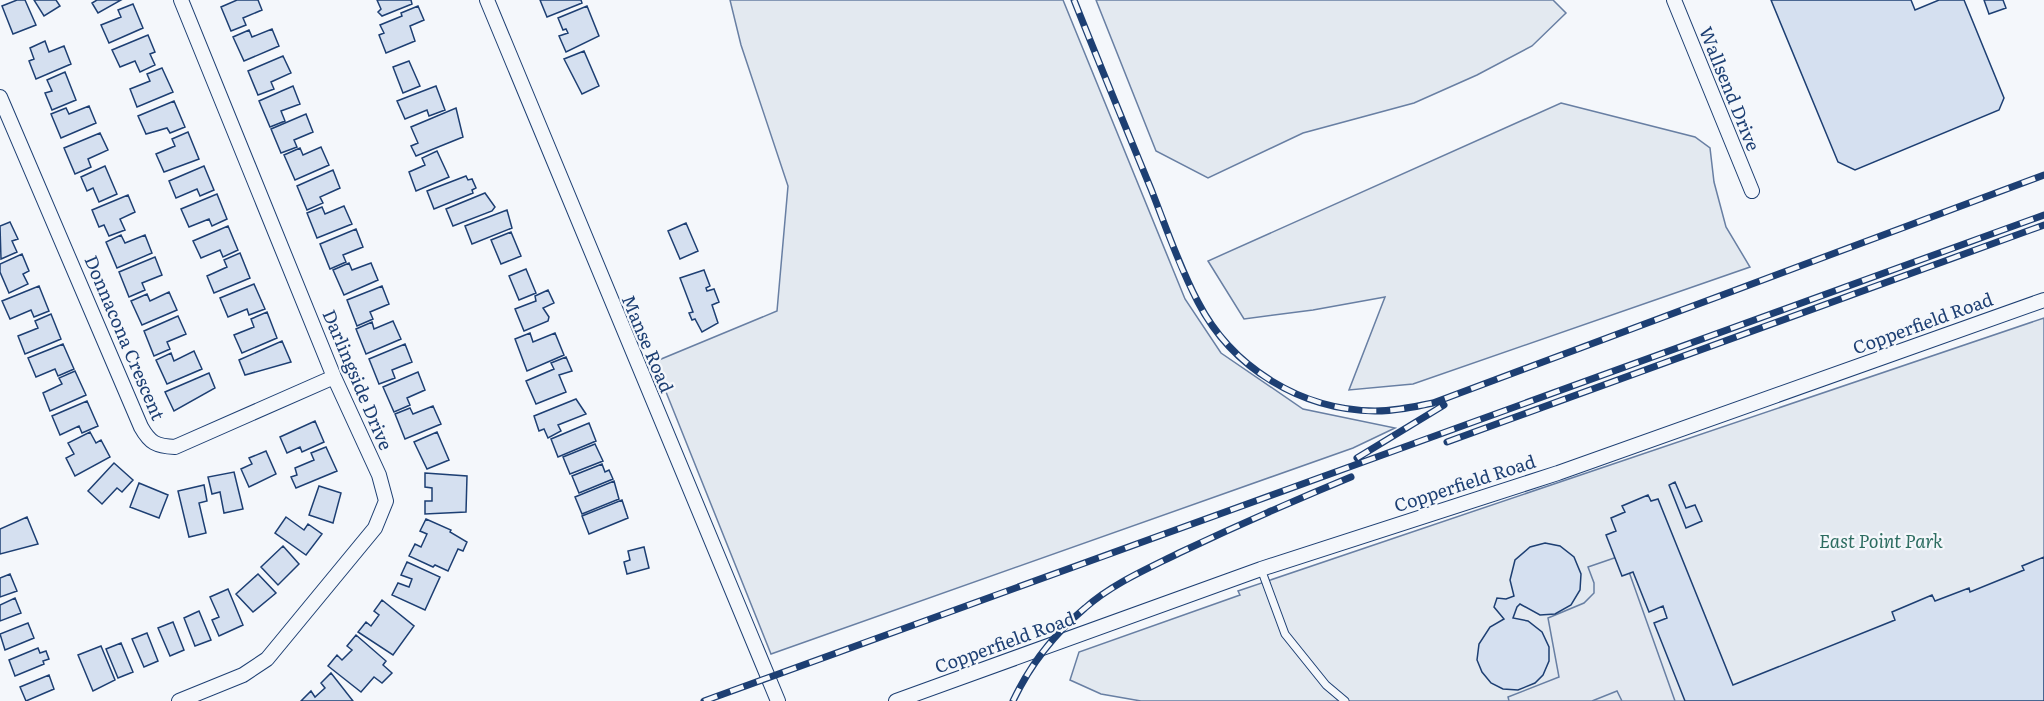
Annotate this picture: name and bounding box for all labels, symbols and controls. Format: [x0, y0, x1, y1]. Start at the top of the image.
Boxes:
street label: Wallsend Drive [1693, 22, 1768, 155]
street label: Donnacona Crescent [78, 251, 173, 425]
street label: Copperfield Road [1849, 285, 1996, 360]
street label: Manse Road [616, 290, 681, 396]
street label: Darlingside Drive [317, 305, 400, 454]
street label: Copperfield Road [1390, 447, 1539, 518]
park label: East Point Park [1819, 527, 1943, 554]
street label: Copperfield Road [931, 604, 1078, 679]

